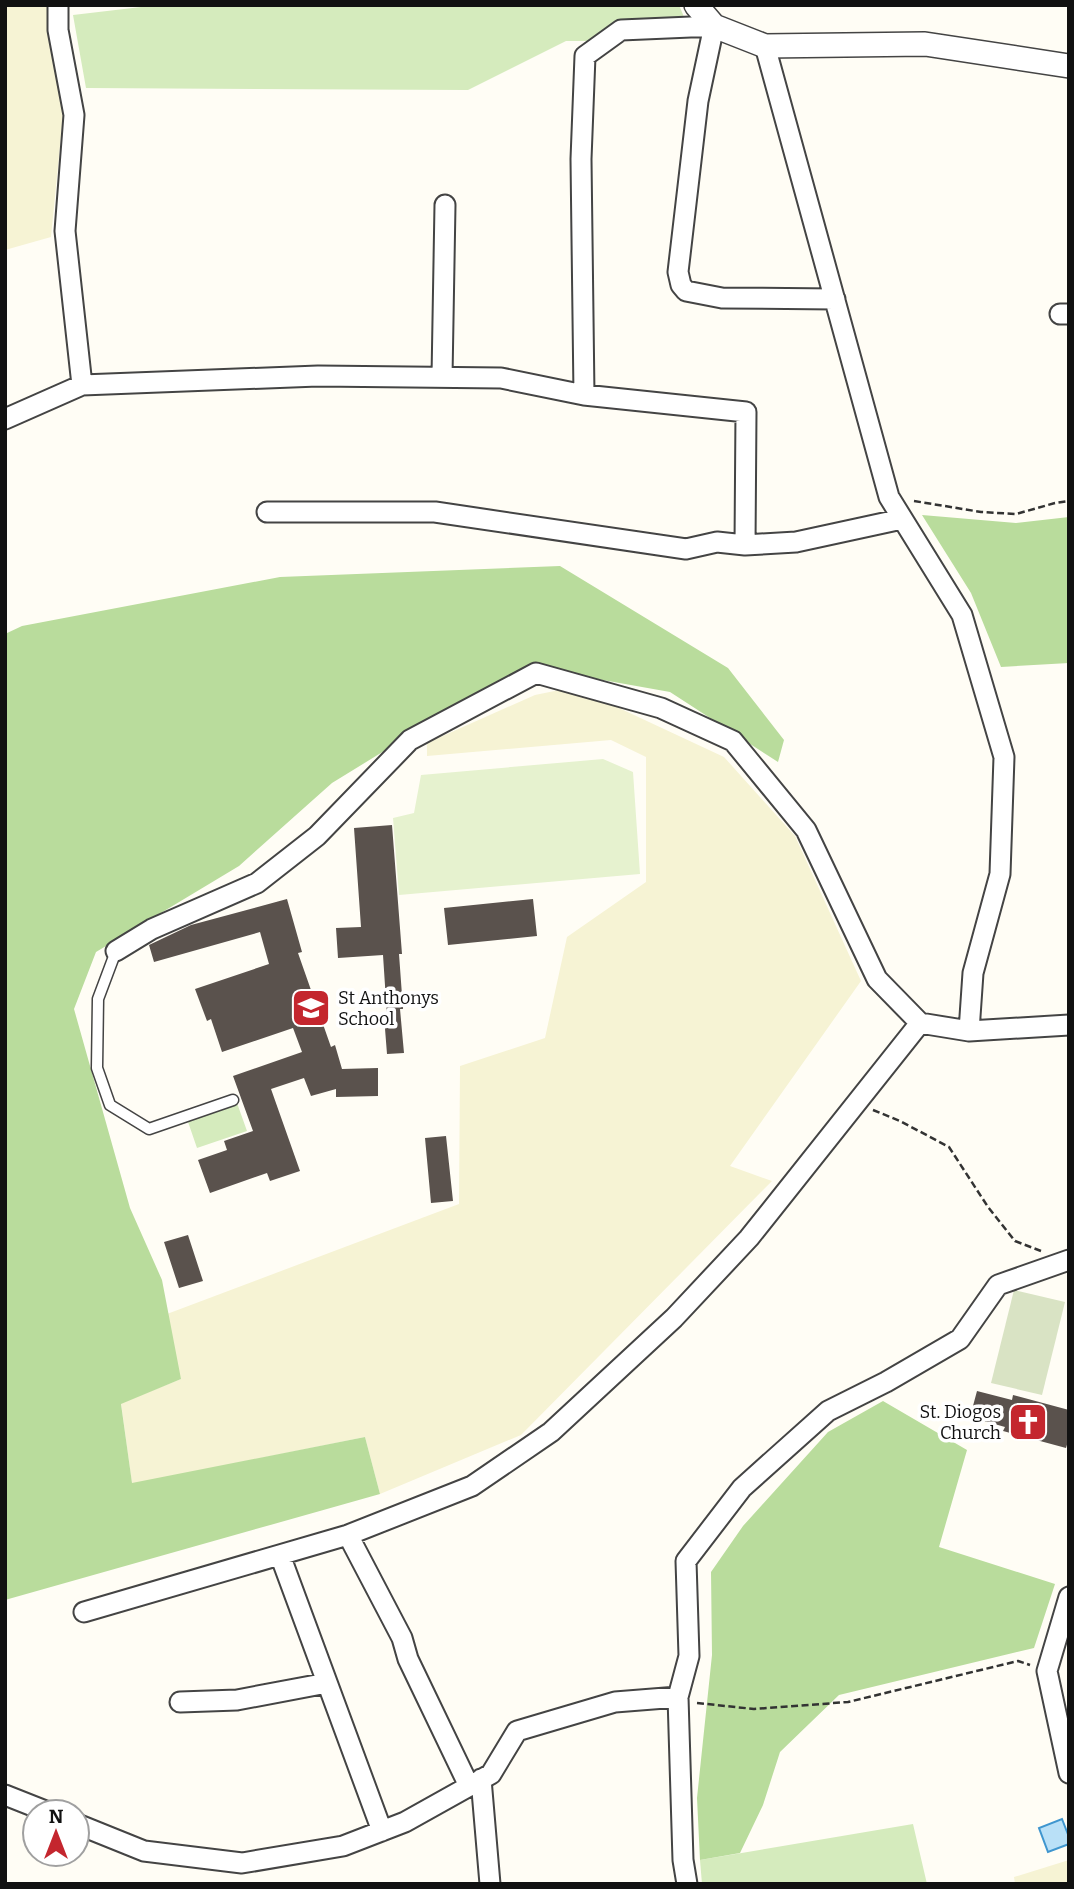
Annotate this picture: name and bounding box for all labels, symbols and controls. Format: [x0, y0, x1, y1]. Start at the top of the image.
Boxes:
school or university icon: St Anthonys School [290, 987, 332, 1029]
place label: St Anthonys School [338, 987, 439, 1030]
place label: St. Diogos Church [919, 1401, 1001, 1444]
church icon: St. Diogos Church [1007, 1401, 1049, 1443]
north arrow [21, 1798, 91, 1868]
text: N [49, 1805, 64, 1828]

